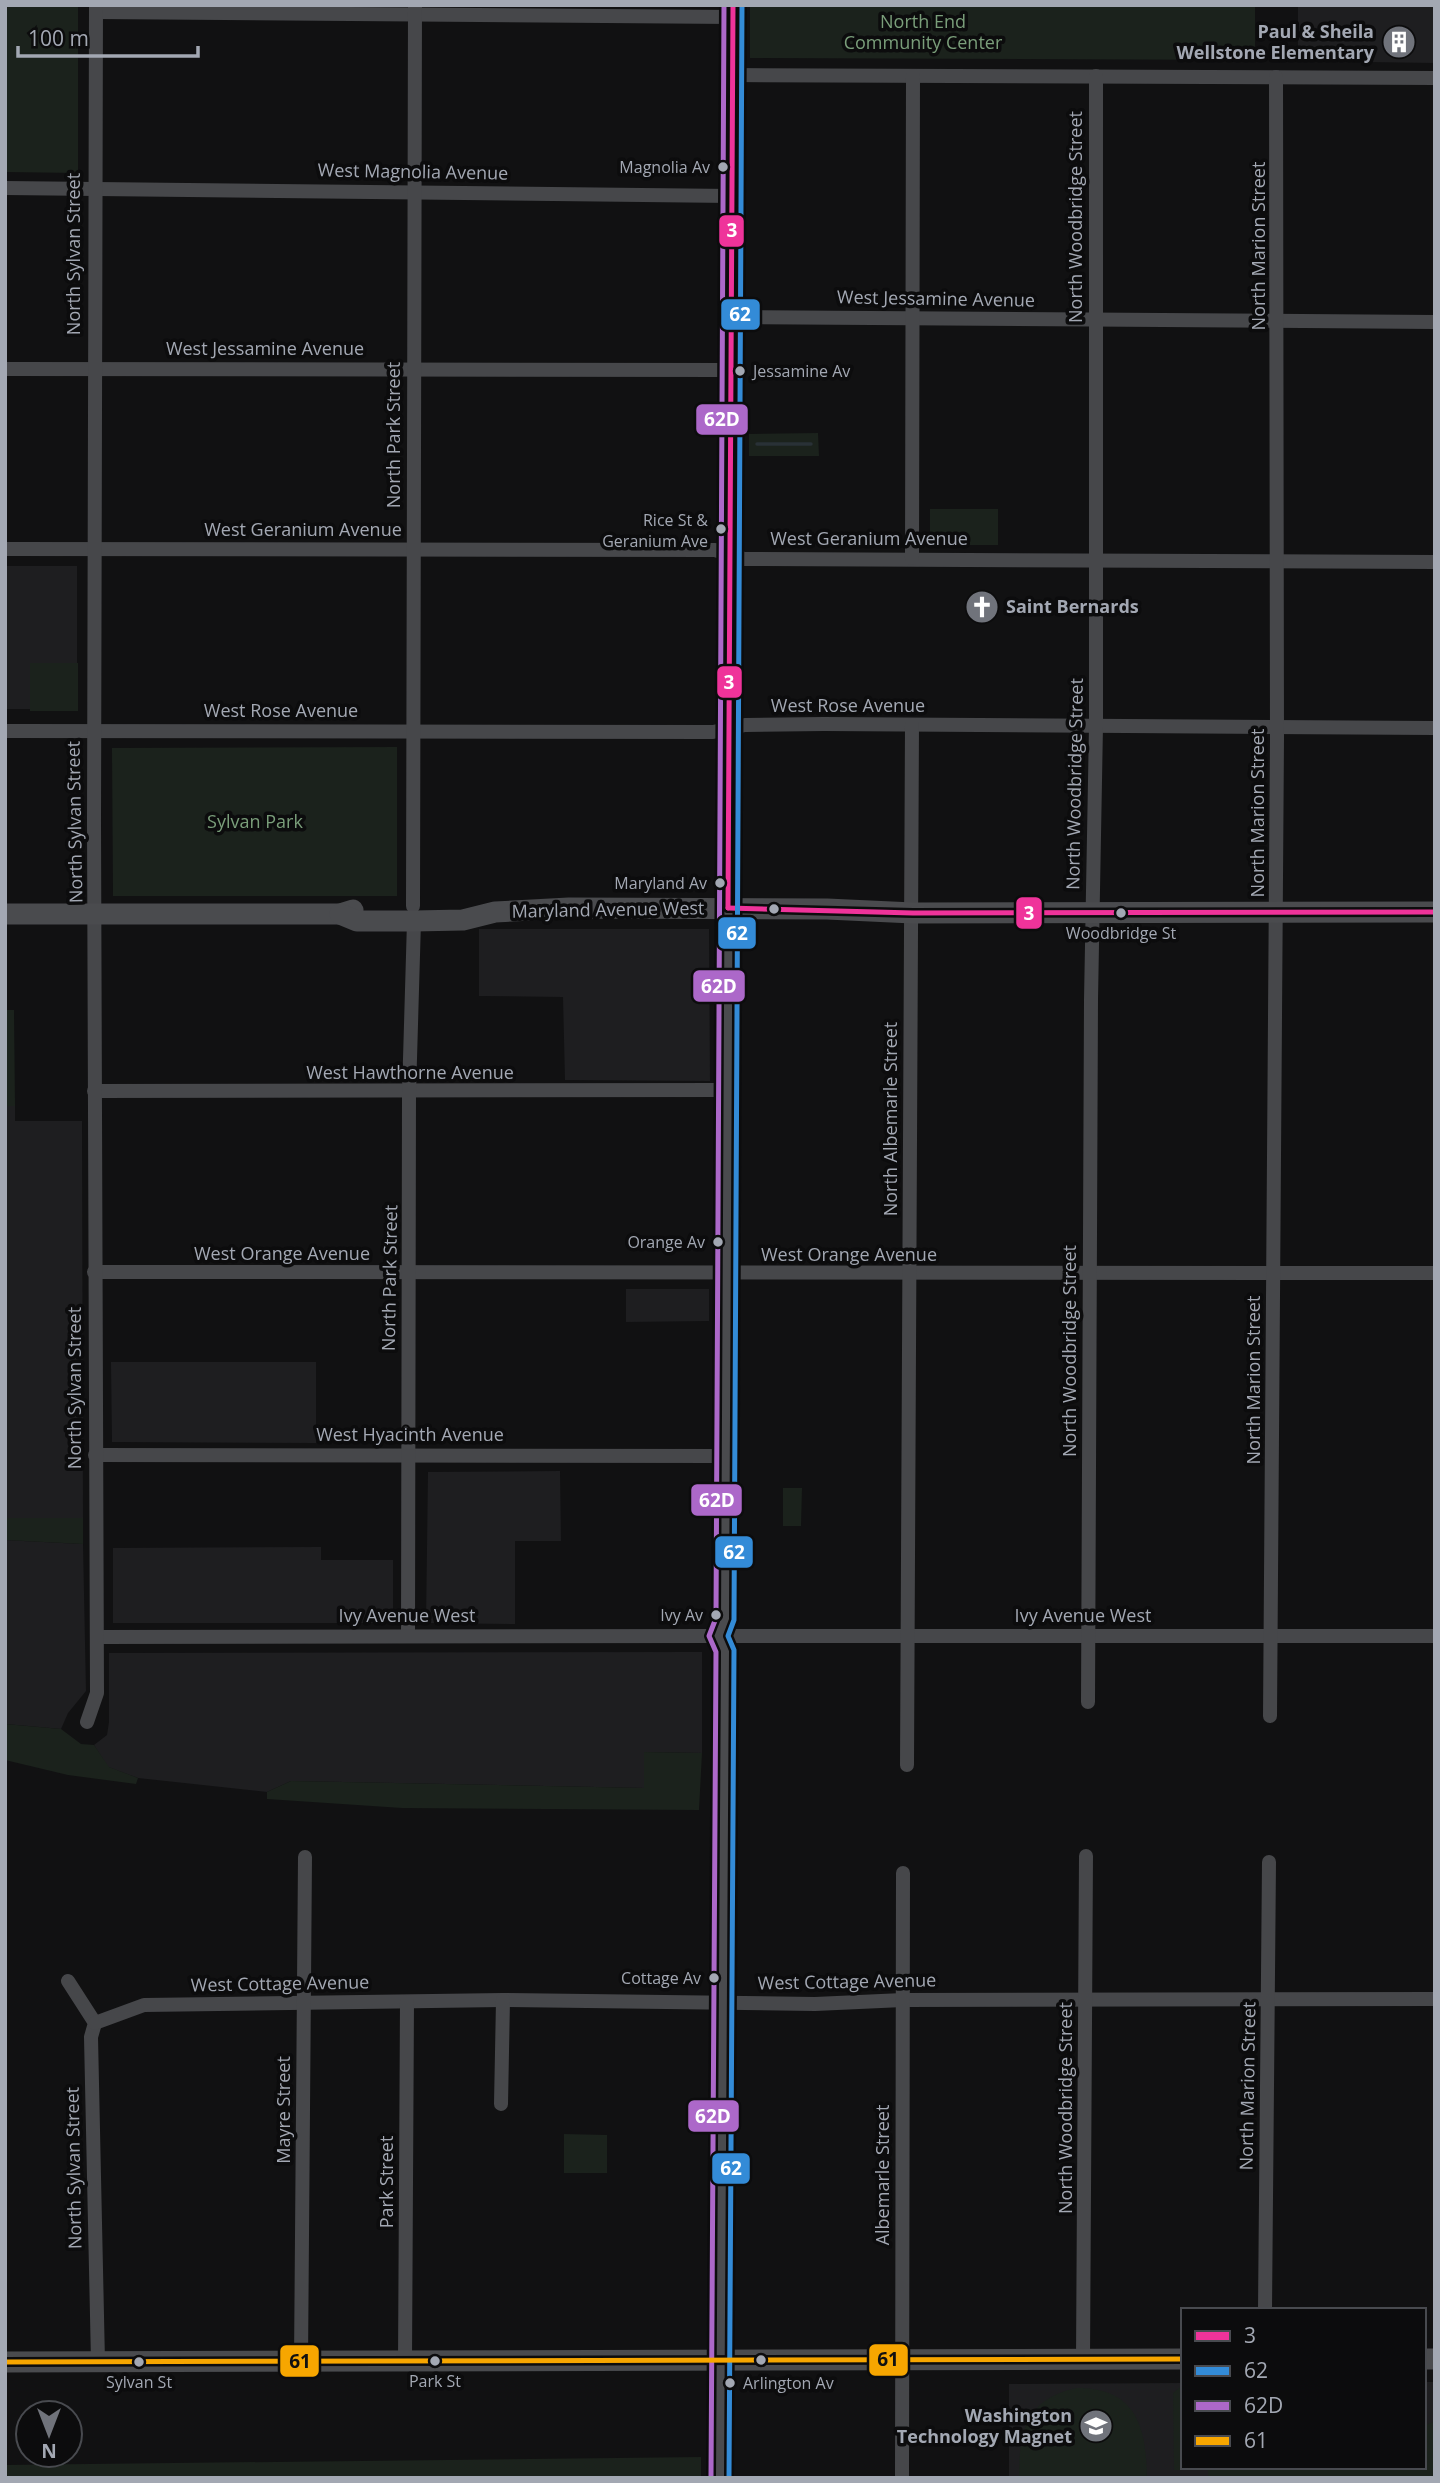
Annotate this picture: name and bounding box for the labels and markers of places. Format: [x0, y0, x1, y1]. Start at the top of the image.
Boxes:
place label: Paul & Sheila Wellstone Elementary [1176, 19, 1375, 64]
building icon: Paul & Sheila Wellstone Elementary [1380, 23, 1418, 61]
place label: Magnolia Av [619, 156, 710, 178]
marker: Magnolia Av [716, 160, 730, 174]
place label: Jessamine Av [751, 360, 850, 382]
marker: Jessamine Av [733, 364, 747, 378]
place label: Rice St & Geranium Ave [602, 509, 708, 552]
marker: Rice St & Geranium Ave [714, 522, 728, 536]
church icon: Saint Bernards [963, 588, 1001, 626]
place label: Saint Bernards [1006, 594, 1139, 618]
place label: Maryland Av [614, 872, 707, 894]
marker: Maryland Av [713, 876, 727, 890]
unlabelled marker [767, 902, 781, 916]
marker: Woodbridge St [1114, 906, 1128, 920]
place label: Woodbridge St [1066, 922, 1176, 944]
place label: Orange Av [627, 1231, 705, 1253]
marker: Orange Av [711, 1235, 725, 1249]
place label: Ivy Av [660, 1604, 703, 1626]
marker: Ivy Av [709, 1608, 723, 1622]
place label: Cottage Av [621, 1967, 701, 1989]
marker: Cottage Av [707, 1971, 721, 1985]
unlabelled marker [754, 2353, 768, 2367]
marker: Park St [428, 2354, 442, 2368]
marker: Sylvan St [132, 2355, 146, 2369]
place label: Park St [409, 2370, 461, 2392]
place label: Sylvan St [106, 2371, 172, 2393]
place label: Arlington Av [743, 2372, 834, 2394]
marker: Arlington Av [723, 2376, 737, 2390]
place label: Washington Technology Magnet [897, 2403, 1072, 2448]
school or university icon: Washington Technology Magnet [1077, 2407, 1115, 2445]

